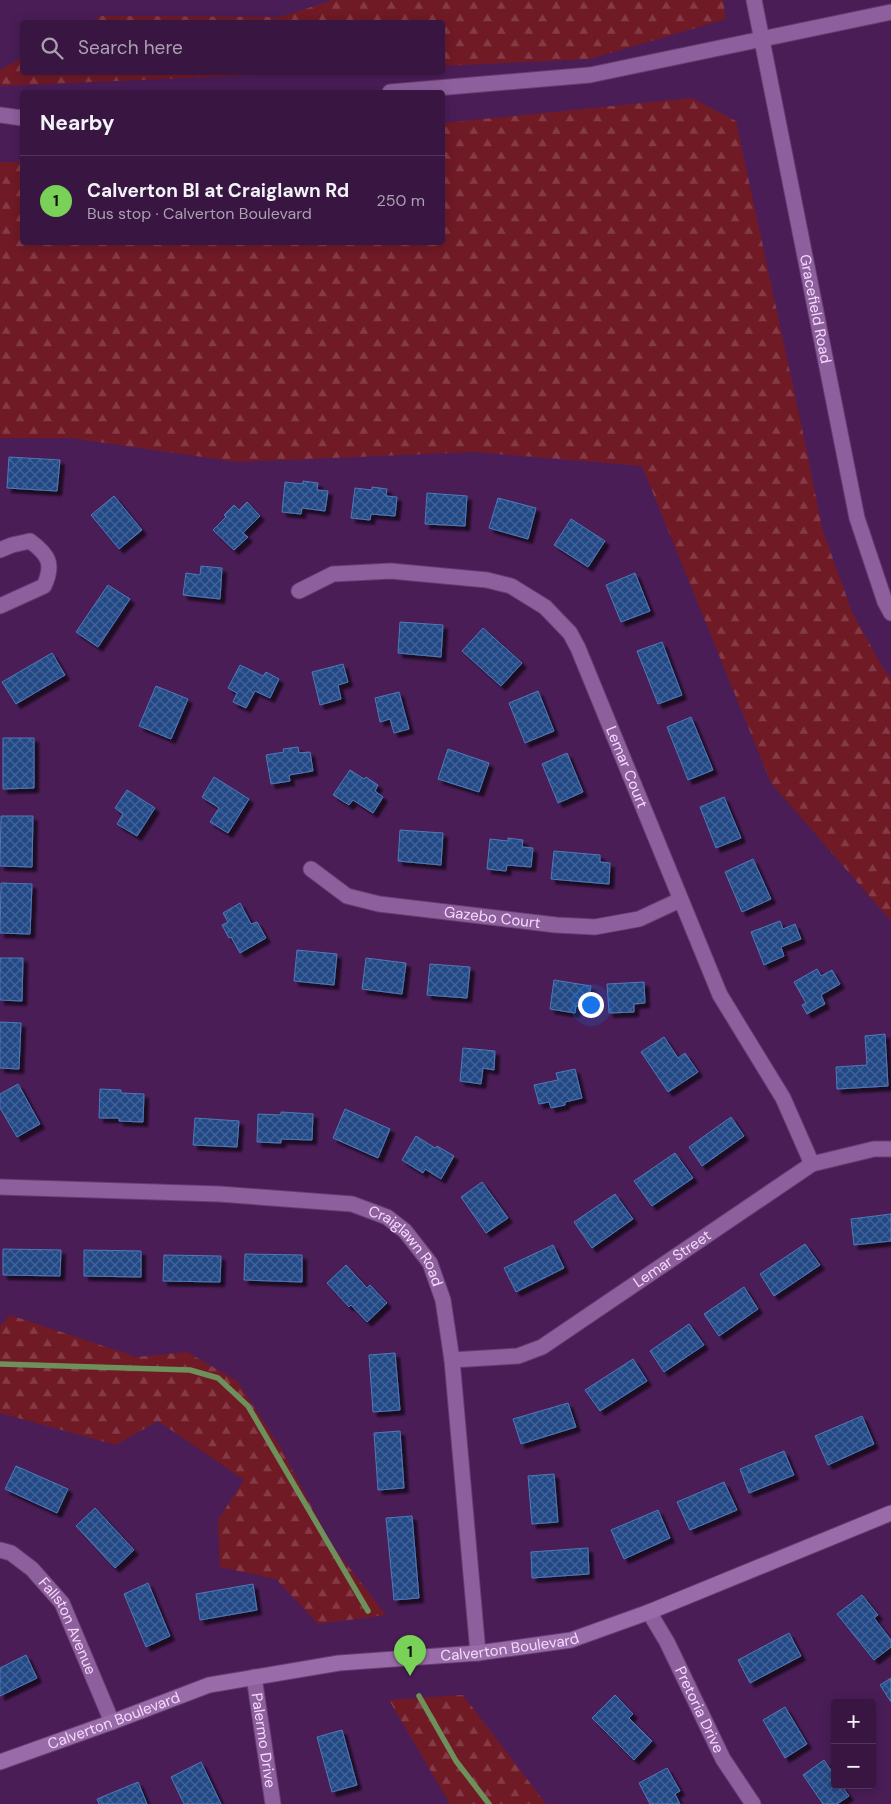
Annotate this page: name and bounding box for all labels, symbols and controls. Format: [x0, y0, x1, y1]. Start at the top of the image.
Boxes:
search box [20, 20, 445, 75]
icon: search [38, 34, 66, 62]
text: Search here [78, 35, 183, 60]
text: Nearby [40, 109, 114, 137]
text: Calverton Bl at Craiglawn Rd [87, 178, 349, 203]
text: 1 [53, 190, 59, 211]
text: 250 m [377, 190, 425, 211]
text: Bus stop · Calverton Boulevard [87, 203, 312, 224]
street label: Gracefield Road [795, 253, 836, 365]
street label: Lemar Court [601, 723, 653, 811]
street label: Gazebo Court [443, 902, 542, 933]
your location [578, 992, 604, 1018]
street label: Craiglawn Road [365, 1201, 447, 1289]
street label: Lemar Street [629, 1225, 715, 1292]
street label: Fallston Avenue [34, 1573, 101, 1678]
street label: Calverton Boulevard [440, 1628, 582, 1666]
pin: 1 [394, 1635, 426, 1676]
street label: Pretoria Drive [670, 1663, 729, 1756]
street label: Calverton Boulevard [45, 1687, 183, 1754]
street label: Palermo Drive [246, 1691, 280, 1789]
map controls [831, 1699, 876, 1789]
button: + [831, 1699, 876, 1744]
button: − [831, 1744, 876, 1789]

